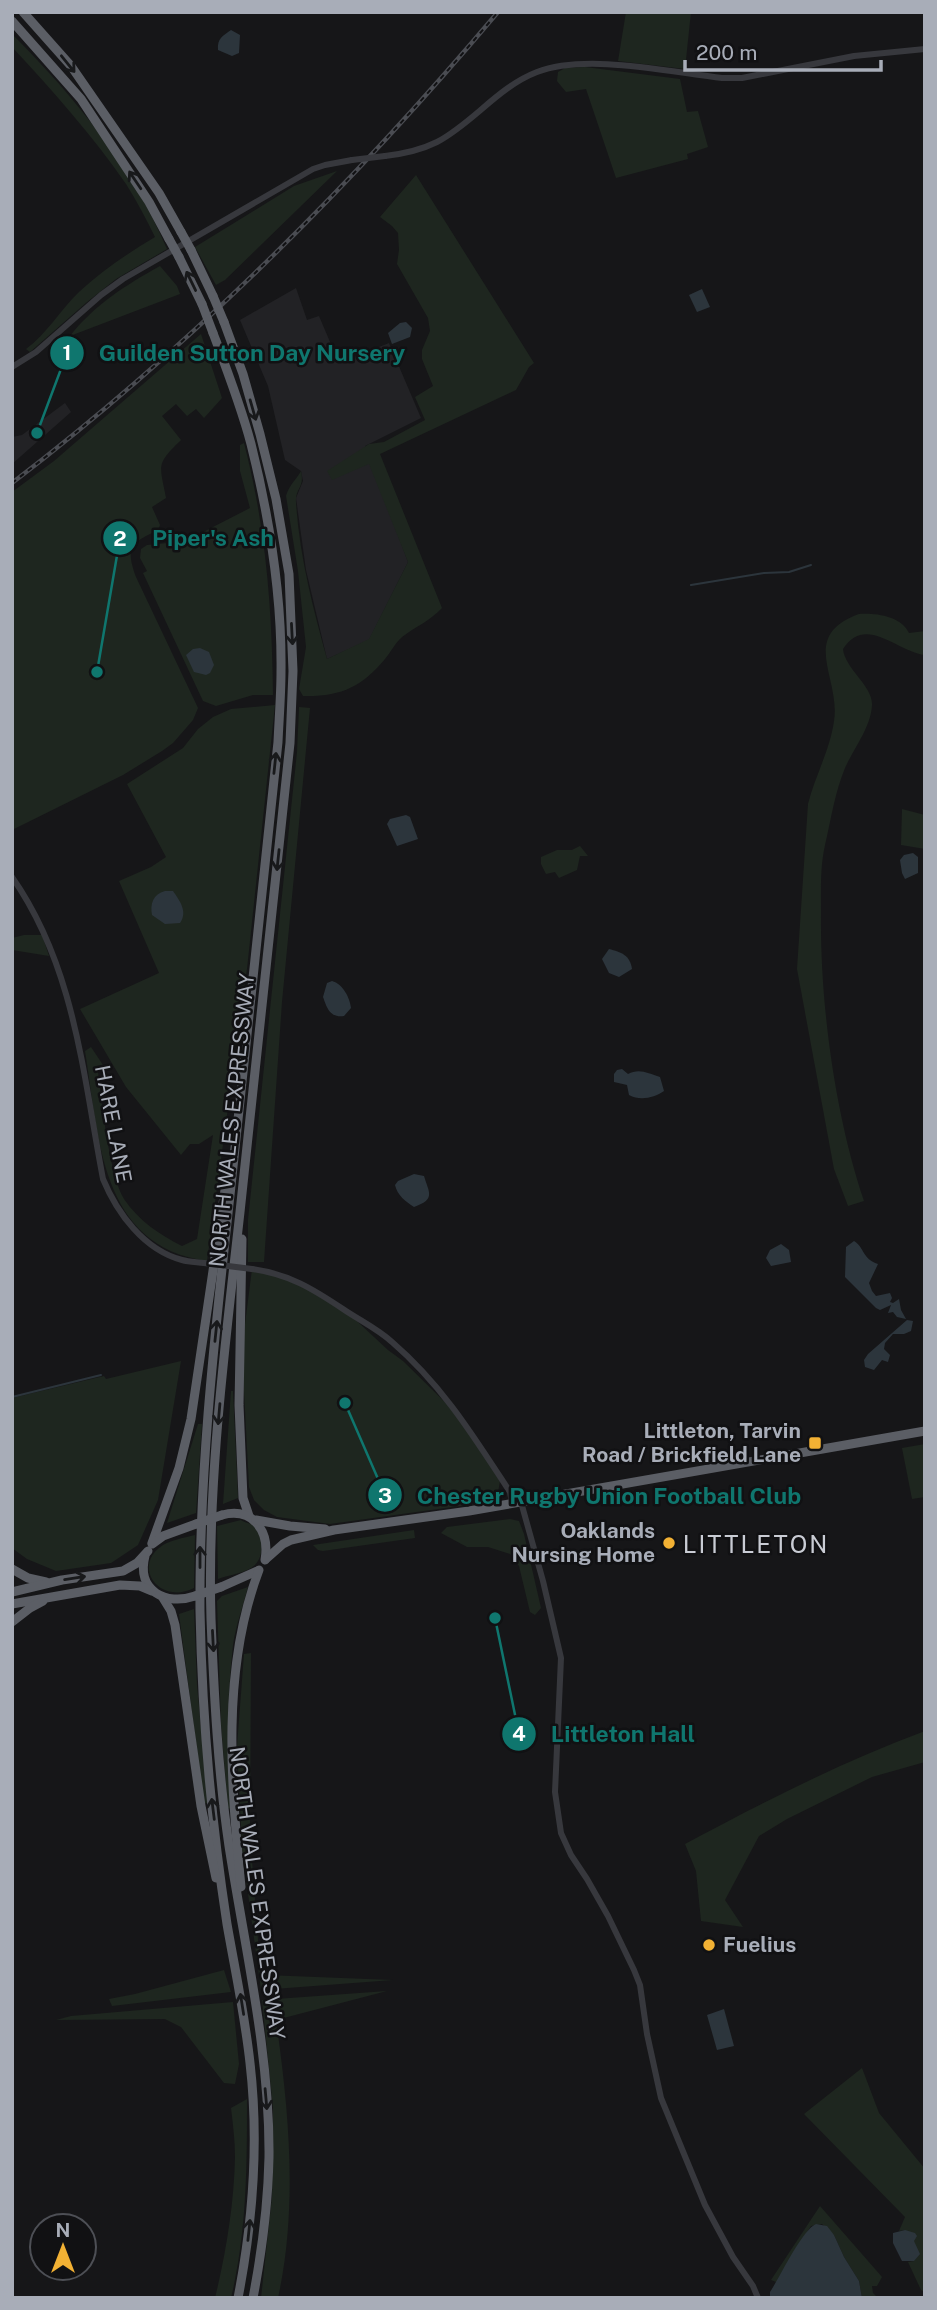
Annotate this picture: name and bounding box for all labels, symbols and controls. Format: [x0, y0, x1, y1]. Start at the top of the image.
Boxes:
scale bar [685, 28, 881, 72]
text: 200 m [696, 40, 757, 65]
one-way arrow [61, 54, 76, 72]
one-way arrow [128, 171, 142, 190]
one-way arrow [184, 271, 197, 292]
callout: Guilden Sutton Day Nursery [50, 331, 420, 375]
text: Guilden Sutton Day Nursery [99, 339, 405, 366]
text: 1 [63, 340, 72, 365]
one-way arrow [247, 398, 260, 421]
callout: Piper's Ash [103, 516, 288, 560]
text: Piper's Ash [152, 524, 274, 551]
text: 2 [113, 526, 127, 551]
one-way arrow [285, 622, 298, 645]
one-way arrow [269, 752, 282, 775]
one-way arrow [271, 848, 284, 871]
street label: NORTH WALES EXPRESSWAY [204, 971, 259, 1268]
street label: HARE LANE [90, 1063, 137, 1185]
one-way arrow [210, 1320, 223, 1342]
one-way arrow [212, 1402, 225, 1425]
place label: Littleton, Tarvin Road / Brickfield Lane [582, 1418, 801, 1467]
marker: Littleton, Tarvin Road / Brickfield Lane [807, 1435, 823, 1451]
callout: Chester Rugby Union Football Club [367, 1473, 815, 1517]
text: Chester Rugby Union Football Club [417, 1482, 801, 1509]
text: 3 [378, 1483, 392, 1508]
place label: Oaklands Nursing Home [511, 1518, 655, 1567]
district label: LITTLETON [683, 1530, 829, 1558]
marker: Oaklands Nursing Home [661, 1535, 677, 1551]
one-way arrow [193, 1546, 207, 1569]
one-way arrow [64, 1571, 86, 1584]
one-way arrow [206, 1630, 219, 1653]
callout: Littleton Hall [502, 1712, 709, 1756]
text: Littleton Hall [551, 1720, 695, 1747]
text: 4 [512, 1721, 526, 1746]
street label: NORTH WALES EXPRESSWAY [225, 1745, 290, 2041]
one-way arrow [207, 1798, 220, 1821]
place label: Fuelius [723, 1932, 796, 1957]
marker: Fuelius [701, 1937, 717, 1953]
one-way arrow [235, 1993, 248, 2016]
one-way arrow [260, 2087, 273, 2110]
north arrow [28, 2212, 98, 2282]
text: N [56, 2219, 70, 2241]
one-way arrow [243, 2220, 256, 2242]

